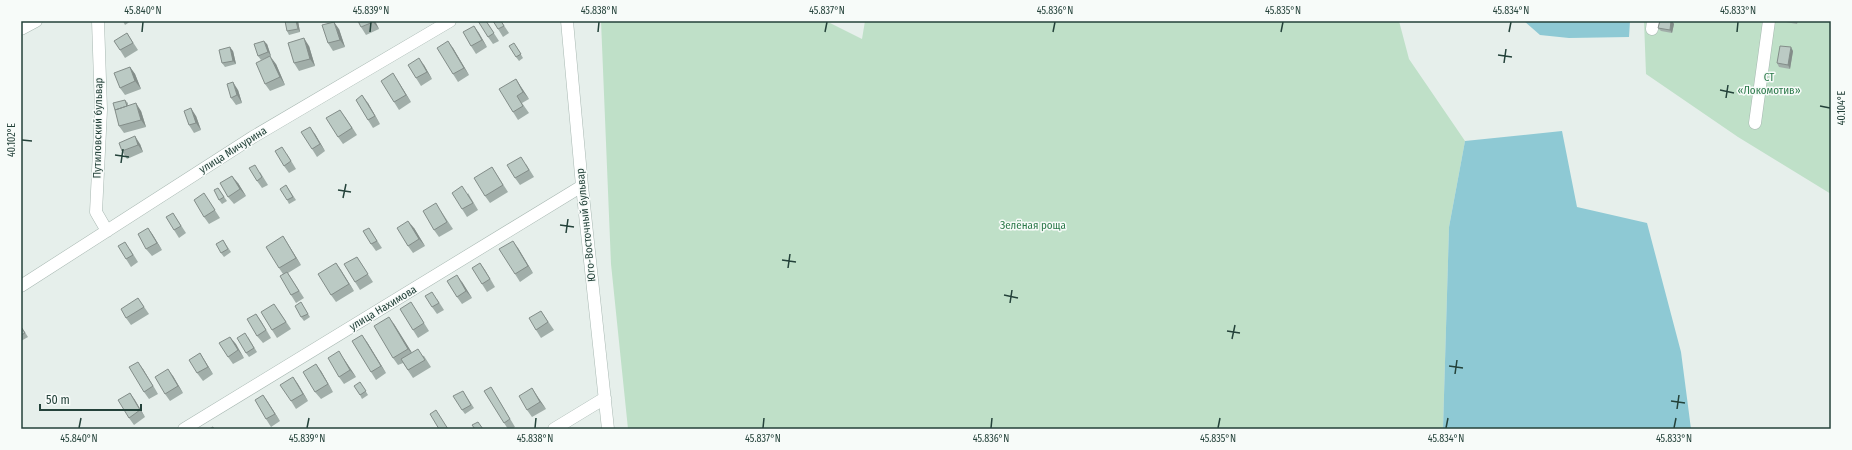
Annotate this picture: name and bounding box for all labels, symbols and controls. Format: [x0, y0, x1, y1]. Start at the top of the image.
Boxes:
text: 45.840°N [124, 5, 162, 17]
text: 45.839°N [353, 5, 389, 17]
text: 45.838°N [581, 5, 617, 17]
text: 45.837°N [809, 5, 845, 17]
text: 45.836°N [1037, 5, 1073, 17]
text: 45.835°N [1265, 5, 1301, 17]
text: 45.834°N [1493, 5, 1529, 17]
text: 45.833°N [1720, 5, 1756, 17]
park label: СТ «Локомотив» [1737, 71, 1801, 97]
street label: Путиловский бульвар [91, 77, 105, 179]
text: 40.104°E [1836, 90, 1848, 125]
text: 40.102°E [6, 123, 18, 157]
street label: улица Мичурина [197, 124, 269, 176]
street label: Юго-Восточный бульвар [574, 167, 598, 282]
park label: Зелёная роща [1000, 219, 1066, 232]
street label: улица Нахимова [347, 283, 419, 333]
scale bar [40, 386, 141, 412]
text: 50 m [46, 393, 70, 407]
text: 45.840°N [60, 433, 98, 445]
text: 45.839°N [289, 433, 325, 445]
text: 45.838°N [517, 433, 553, 445]
text: 45.837°N [745, 433, 781, 445]
text: 45.836°N [973, 433, 1009, 445]
text: 45.835°N [1200, 433, 1236, 445]
text: 45.834°N [1428, 433, 1464, 445]
text: 45.833°N [1656, 433, 1692, 445]

